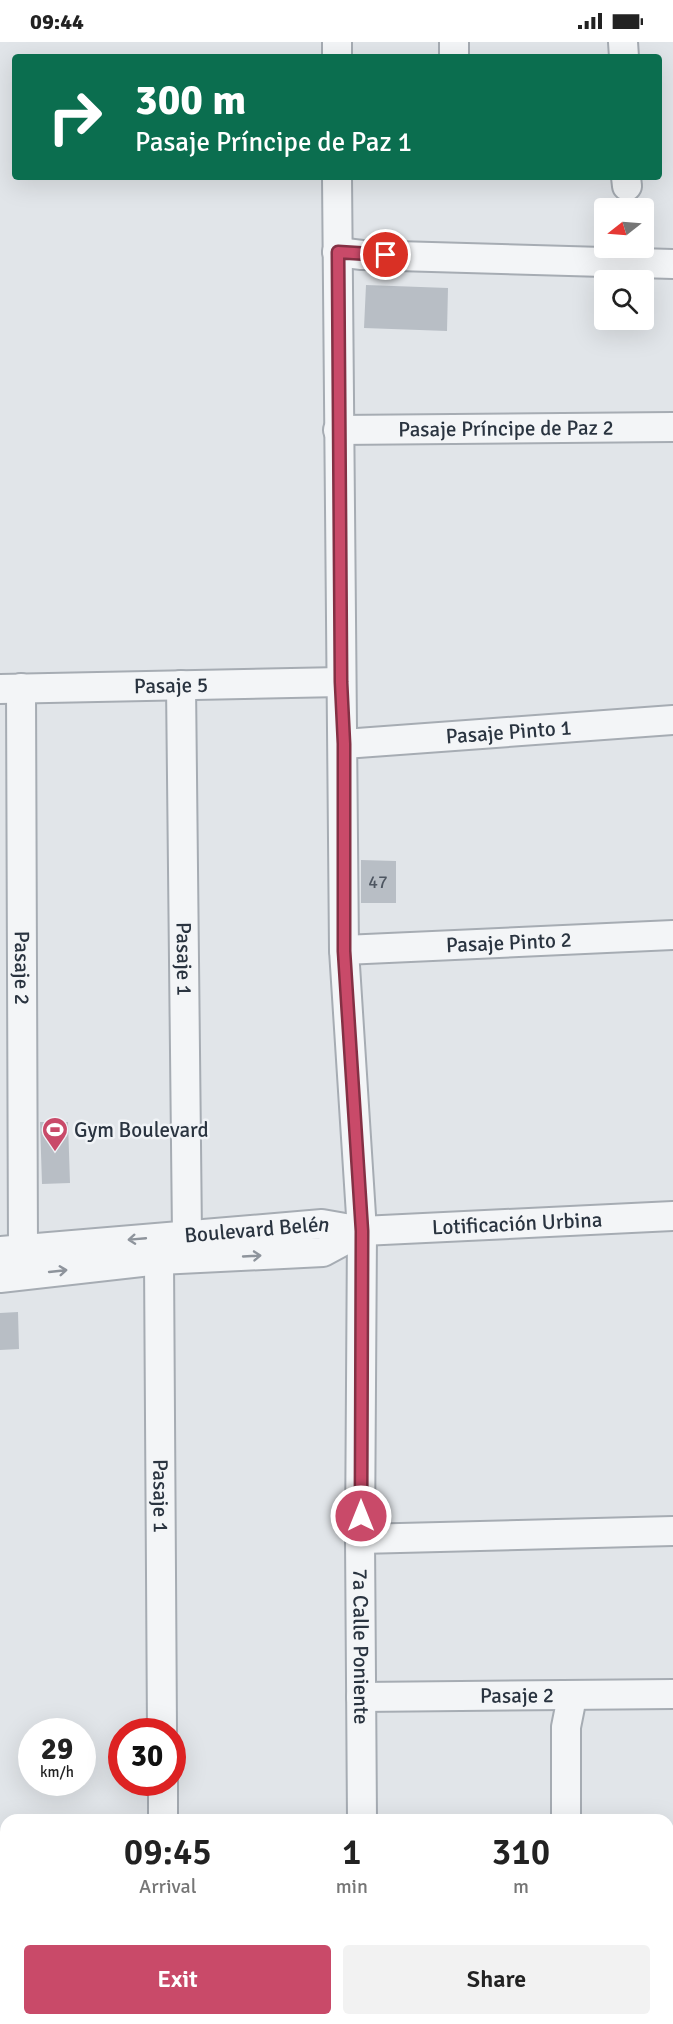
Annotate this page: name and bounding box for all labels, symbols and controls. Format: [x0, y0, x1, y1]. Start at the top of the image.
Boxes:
text: 09:44 [30, 8, 84, 35]
text: 300 m [135, 75, 246, 126]
icon: right [36, 78, 114, 156]
text: Pasaje Príncipe de Paz 1 [135, 126, 412, 159]
north arrow [594, 198, 654, 258]
map controls [594, 198, 654, 330]
pin [360, 229, 411, 280]
icon: arrive [369, 238, 402, 271]
button: search [594, 270, 654, 330]
street label: Pasaje Príncipe de Paz 2 [398, 415, 614, 442]
street label: Pasaje 5 [134, 672, 208, 699]
street label: Pasaje Pinto 1 [445, 714, 572, 750]
house number: 47 [368, 871, 388, 893]
street label: Pasaje 1 [171, 922, 197, 996]
street label: Pasaje Pinto 2 [445, 927, 572, 958]
street label: Pasaje 2 [9, 931, 35, 1005]
sports icon: Gym Boulevard [40, 1115, 70, 1153]
place label: Gym Boulevard [74, 1117, 209, 1143]
street label: Lotificación Urbina [431, 1206, 603, 1241]
street label: Boulevard Belén [183, 1211, 332, 1248]
one-way arrow [128, 1234, 147, 1245]
one-way arrow [242, 1250, 262, 1261]
one-way arrow [48, 1265, 68, 1276]
street label: Pasaje 1 [147, 1459, 174, 1533]
position arrow [329, 1484, 393, 1548]
street label: 7a Calle Poniente [347, 1568, 374, 1724]
street label: Pasaje 2 [480, 1682, 554, 1709]
speed limit sign: 30 [108, 1718, 186, 1796]
text: 29 [41, 1731, 73, 1768]
text: km/h [40, 1763, 74, 1781]
text: 09:45 [124, 1830, 212, 1875]
text: 1 [342, 1830, 362, 1875]
text: 310 [492, 1830, 550, 1875]
text: Arrival [139, 1874, 197, 1899]
text: min [336, 1874, 368, 1899]
text: m [513, 1874, 529, 1899]
button: Exit [24, 1945, 331, 2014]
button: Share [343, 1945, 650, 2014]

